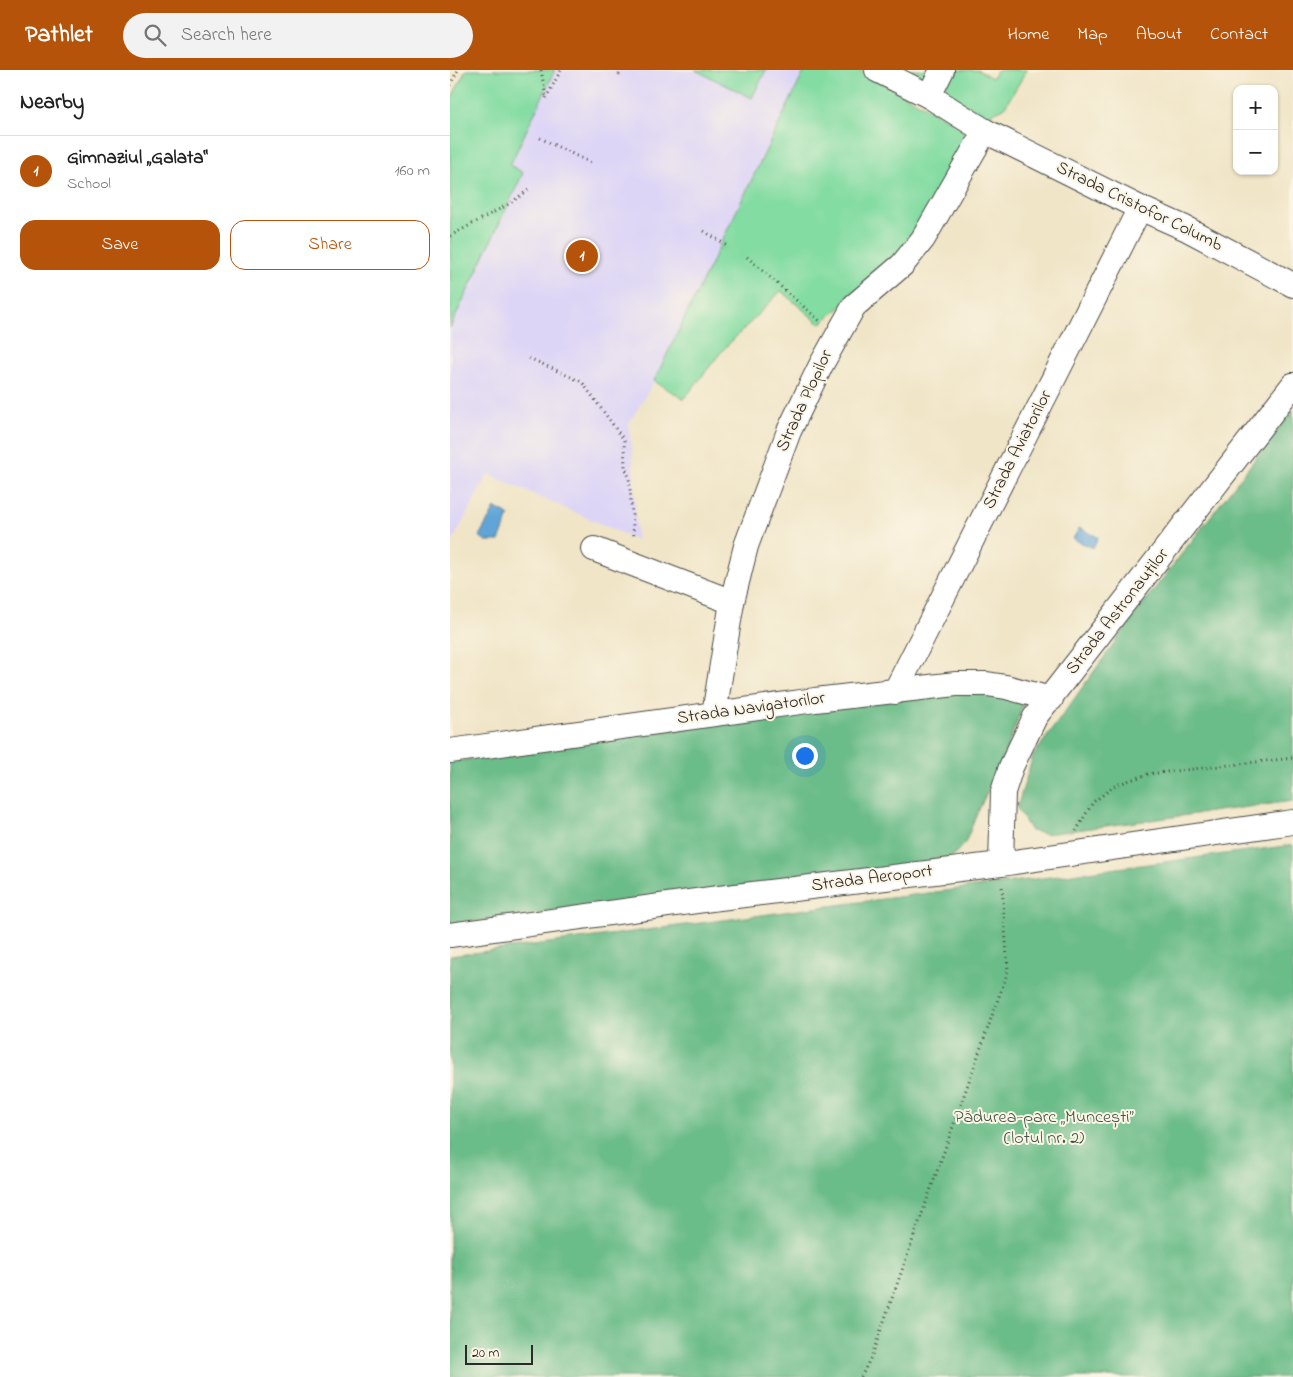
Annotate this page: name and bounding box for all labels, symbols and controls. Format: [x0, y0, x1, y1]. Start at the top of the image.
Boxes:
search box [123, 13, 473, 58]
text: Pathlet [25, 18, 93, 53]
icon: search [141, 21, 169, 49]
text: Search here [181, 22, 272, 49]
text: Home [1008, 22, 1049, 48]
text: Map [1077, 22, 1108, 48]
text: About [1136, 22, 1182, 48]
text: Contact [1210, 22, 1268, 48]
map controls [1233, 85, 1278, 175]
button: + [1233, 85, 1278, 130]
text: Nearby [20, 88, 84, 118]
button: − [1233, 130, 1278, 175]
text: Gimnaziul „Galata“ [67, 145, 208, 172]
street label: Strada Cristofor Columb [1051, 155, 1227, 259]
text: 1 [33, 159, 39, 183]
text: 160 m [395, 159, 430, 183]
text: School [67, 172, 111, 196]
button: Save [20, 220, 220, 270]
button: Share [230, 220, 430, 270]
pin: 1 [566, 237, 598, 275]
street label: Strada Plopilor [770, 345, 840, 456]
street label: Strada Aviatorilor [977, 386, 1059, 514]
street label: Strada Astronauților [1060, 543, 1176, 681]
street label: Strada Navigatorilor [675, 686, 827, 733]
your location [792, 743, 818, 769]
street label: Strada Aeroport [810, 859, 934, 899]
park label: Pădurea-parc „Muncești” (lotul nr. 2) [954, 1105, 1135, 1152]
scale bar [465, 1342, 532, 1365]
text: 20 m [472, 1343, 499, 1364]

